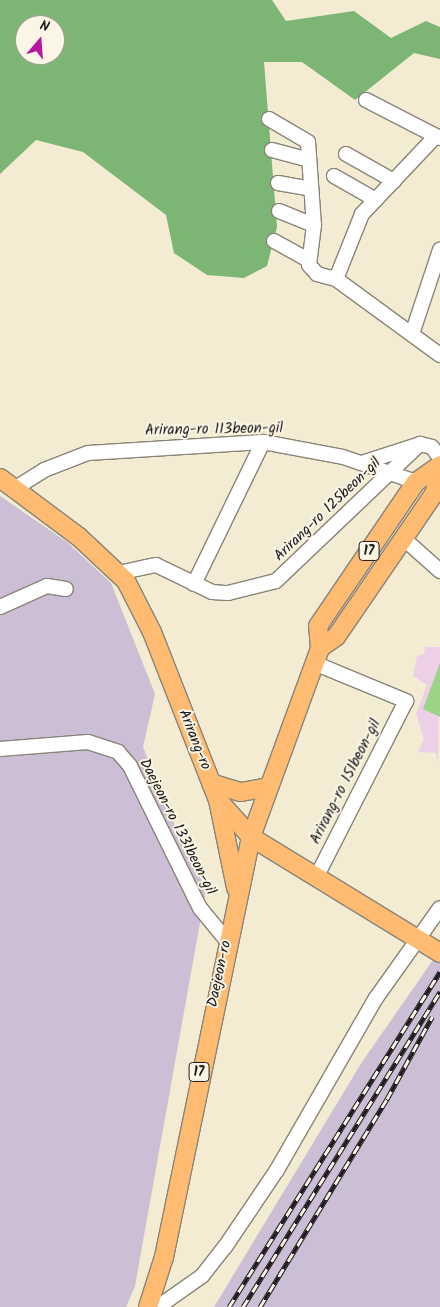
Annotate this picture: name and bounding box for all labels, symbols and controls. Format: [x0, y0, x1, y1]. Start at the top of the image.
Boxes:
north arrow [15, 15, 65, 65]
text: N [37, 15, 52, 39]
street label: Arirang-ro 113beon-gil [145, 420, 283, 440]
street label: Arirang-ro 125beon-gil [271, 454, 385, 566]
road number: 17 [358, 540, 380, 562]
street label: Arirang-ro [174, 707, 214, 773]
street label: Arirang-ro 151beon-gil [307, 717, 385, 847]
street label: Daejeon-ro 1331beon-gil [135, 756, 219, 898]
street label: Daejeon-ro [204, 939, 236, 1009]
road number: 17 [188, 1060, 210, 1084]

